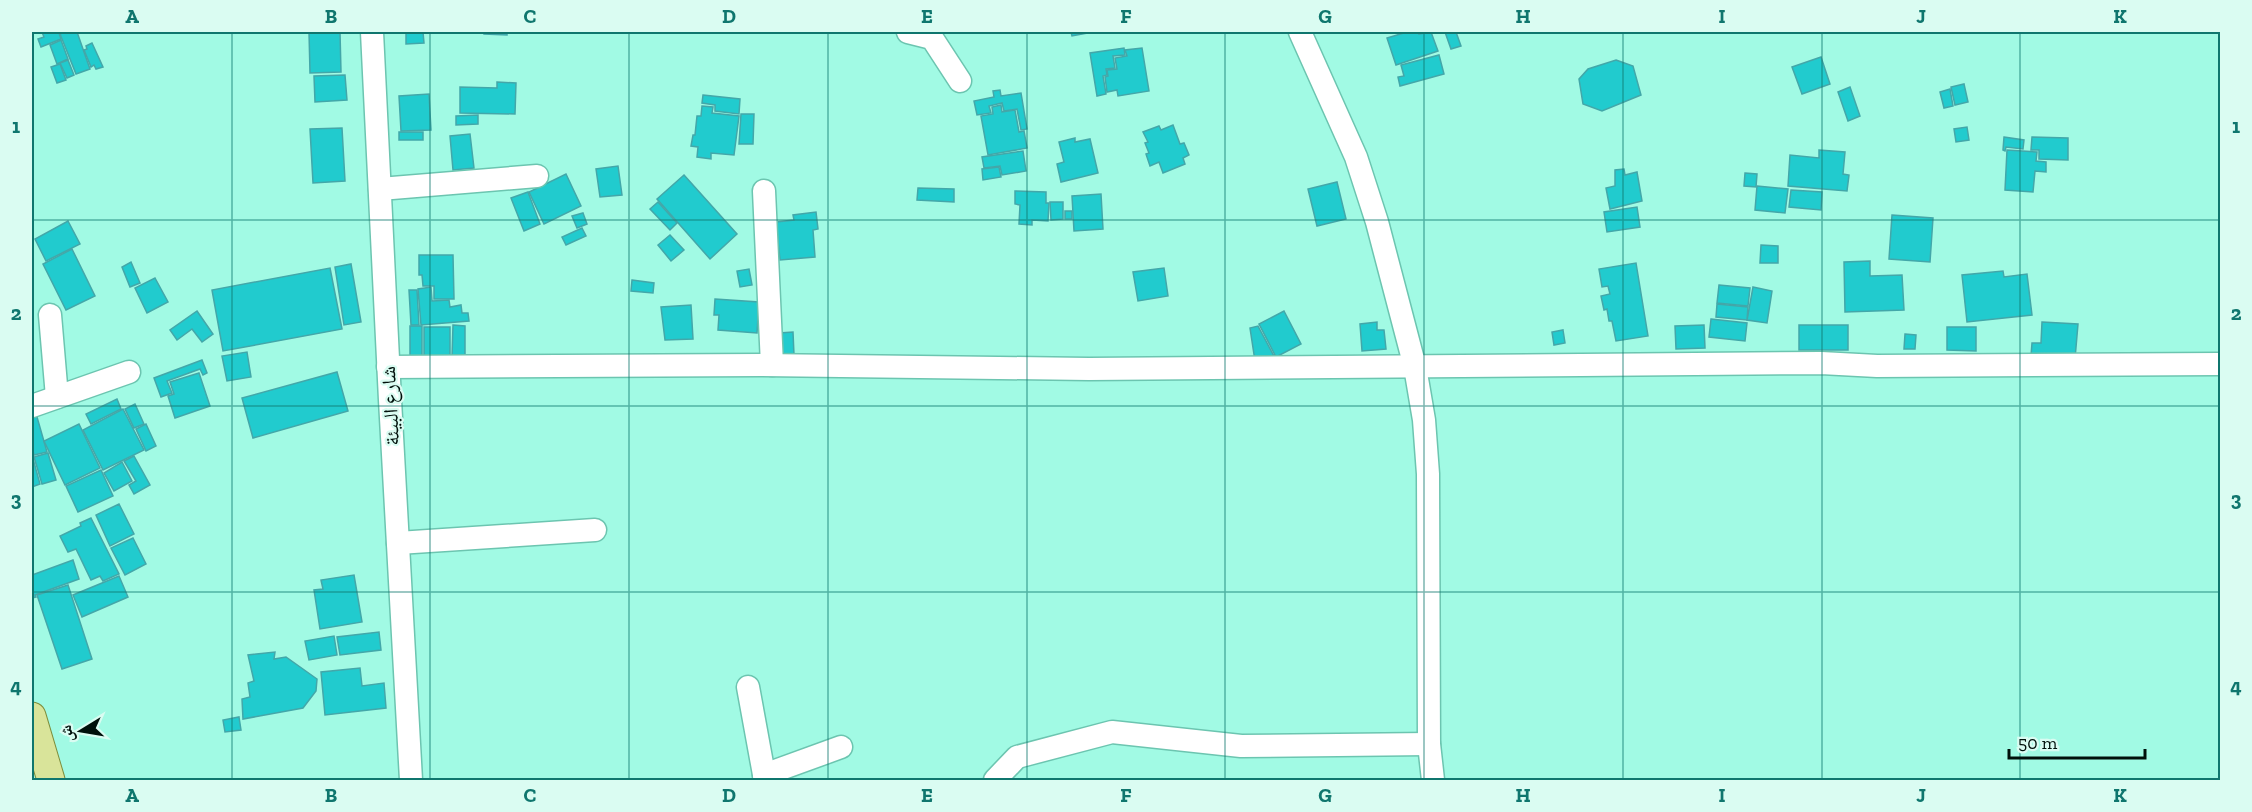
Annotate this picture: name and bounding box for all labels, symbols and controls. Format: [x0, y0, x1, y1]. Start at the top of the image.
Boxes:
text: A [125, 4, 139, 28]
text: B [325, 4, 337, 28]
text: C [524, 4, 537, 28]
text: D [722, 4, 736, 28]
text: E [921, 4, 933, 28]
text: F [1120, 4, 1132, 28]
text: G [1318, 4, 1332, 28]
text: H [1515, 4, 1531, 28]
text: I [1718, 4, 1726, 28]
text: J [1916, 4, 1926, 28]
text: K [2113, 4, 2127, 28]
text: 1 [12, 114, 20, 138]
text: 1 [2232, 114, 2240, 138]
text: 2 [11, 301, 22, 325]
text: 2 [2231, 301, 2242, 325]
street label: شارع البيئة [376, 366, 405, 446]
text: 3 [11, 487, 22, 511]
text: 3 [2231, 487, 2242, 511]
text: 4 [10, 674, 22, 698]
text: 4 [2230, 674, 2242, 698]
north arrow [51, 701, 111, 761]
scale bar [2009, 722, 2146, 760]
text: ش [56, 724, 78, 744]
text: 50 m [2018, 732, 2058, 754]
text: A [125, 783, 139, 807]
text: B [325, 783, 337, 807]
text: C [524, 783, 537, 807]
text: D [722, 783, 736, 807]
text: E [921, 783, 933, 807]
text: F [1120, 783, 1132, 807]
text: G [1318, 783, 1332, 807]
text: H [1515, 783, 1531, 807]
text: I [1718, 783, 1726, 807]
text: J [1916, 783, 1926, 807]
text: K [2113, 783, 2127, 807]

